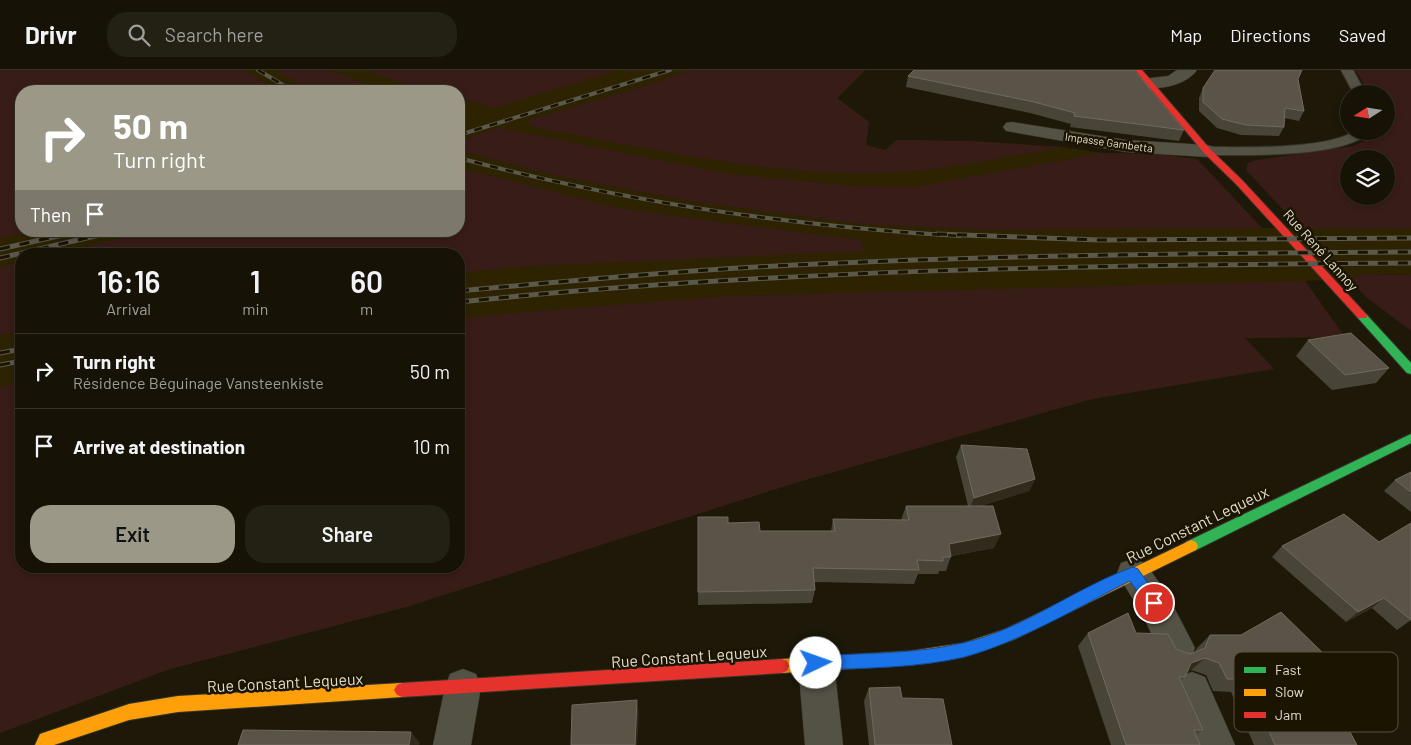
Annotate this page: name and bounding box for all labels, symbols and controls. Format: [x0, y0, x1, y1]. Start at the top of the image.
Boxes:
search box [107, 12, 457, 57]
text: Drivr [25, 20, 77, 49]
icon: search [125, 21, 153, 49]
text: Search here [165, 23, 264, 46]
text: Map [1170, 24, 1202, 46]
text: Directions [1230, 24, 1311, 46]
text: Saved [1339, 24, 1386, 46]
north arrow [1340, 85, 1395, 140]
map controls [1340, 85, 1395, 205]
text: 50 m [113, 104, 188, 146]
icon: right [30, 105, 95, 170]
street label: Impasse Gambetta [1064, 129, 1154, 155]
text: Turn right [113, 146, 206, 172]
button: layers [1340, 150, 1395, 205]
icon: arrive [81, 200, 109, 228]
text: Then [30, 203, 71, 226]
street label: Rue René Lannoy [1280, 206, 1362, 295]
text: 16:16 [97, 263, 160, 299]
text: 1 [250, 263, 261, 299]
text: 60 [350, 263, 383, 299]
text: Arrival [106, 299, 151, 318]
text: min [242, 299, 268, 318]
text: m [360, 299, 373, 318]
text: Turn right [73, 350, 155, 373]
icon: right [30, 357, 58, 385]
text: 50 m [410, 360, 450, 383]
text: Résidence Béguinage Vansteenkiste [73, 373, 324, 392]
icon: arrive [30, 432, 58, 460]
text: Arrive at destination [73, 435, 245, 458]
text: 10 m [413, 435, 450, 458]
street label: Rue Constant Lequeux [1123, 481, 1272, 567]
button: Exit [30, 505, 235, 563]
button: Share [245, 505, 450, 563]
pin [1133, 582, 1175, 624]
icon: arrive [1140, 589, 1168, 617]
position arrow [789, 636, 841, 688]
street label: Rue Constant Lequeux [610, 641, 768, 671]
legend [1234, 652, 1398, 732]
text: Fast [1275, 661, 1301, 678]
street label: Rue Constant Lequeux [206, 668, 364, 696]
text: Slow [1275, 683, 1304, 700]
text: Jam [1275, 706, 1302, 723]

